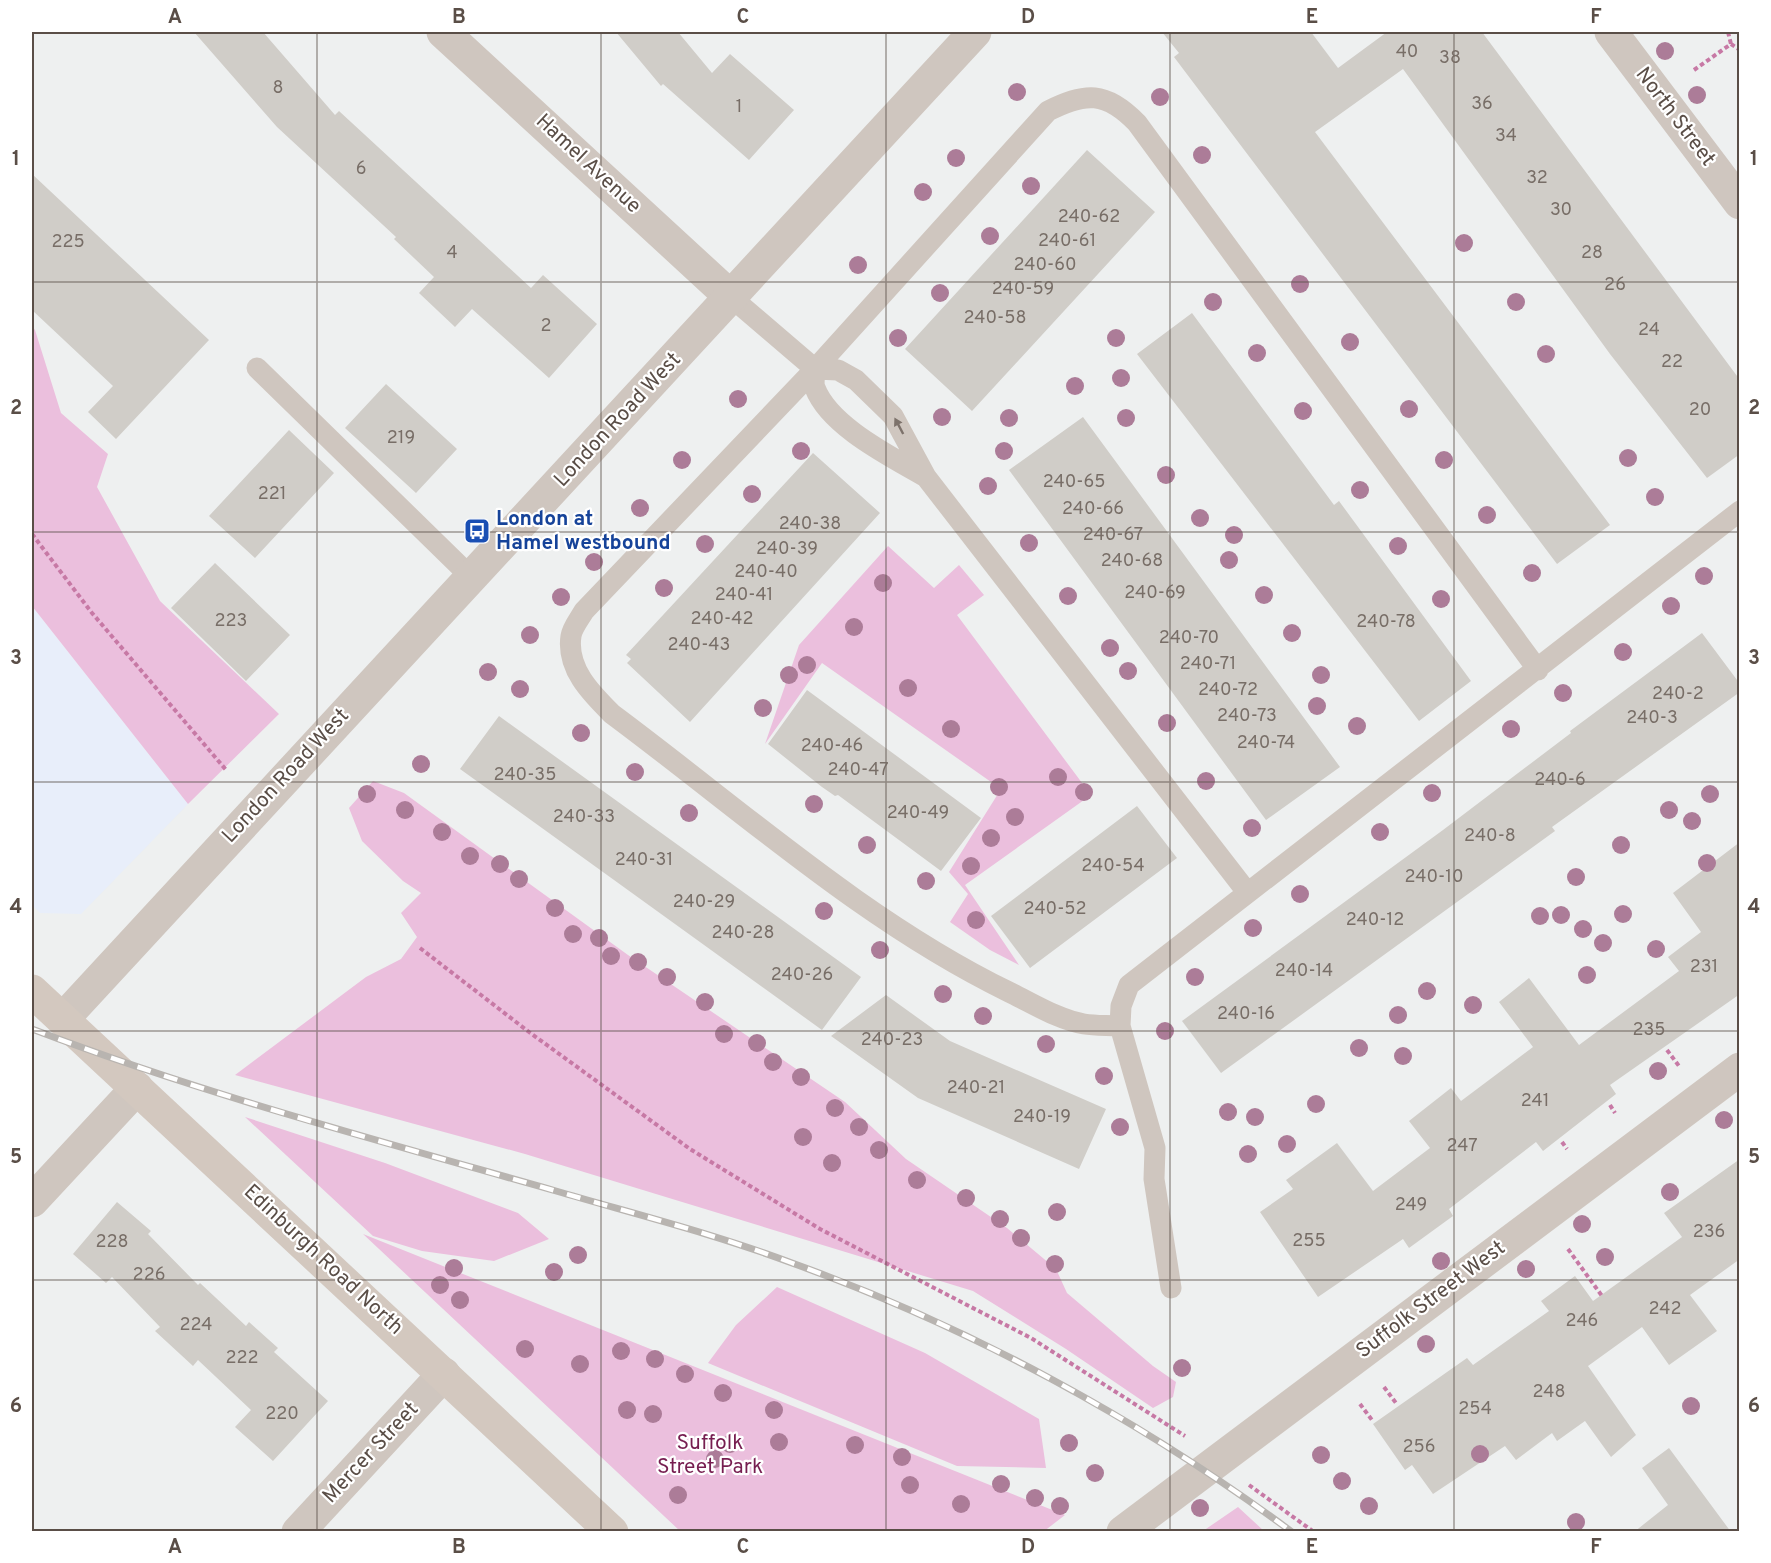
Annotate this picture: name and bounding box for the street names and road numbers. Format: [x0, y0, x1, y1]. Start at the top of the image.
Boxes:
street label: North Street [1629, 62, 1721, 172]
street label: Hamel Avenue [530, 108, 646, 220]
street label: London Road West [549, 347, 687, 493]
street label: London Road West [217, 703, 355, 849]
street label: Edinburgh Road North [237, 1179, 409, 1341]
street label: Suffolk Street West [1351, 1235, 1511, 1365]
street label: Mercer Street [317, 1397, 425, 1509]

